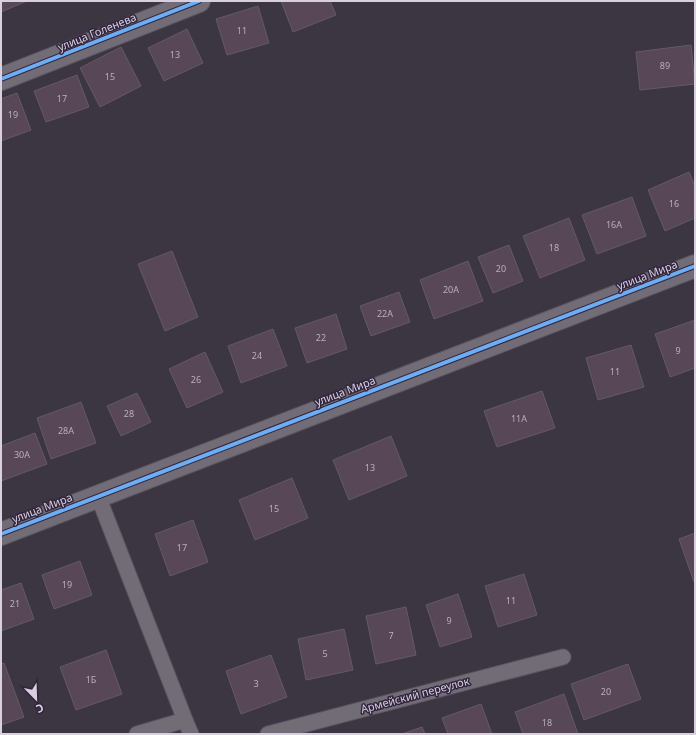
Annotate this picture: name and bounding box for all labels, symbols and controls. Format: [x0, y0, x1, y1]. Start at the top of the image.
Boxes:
street label: улица Голенева [55, 9, 138, 54]
house number: 11 [237, 24, 247, 37]
house number: 13 [170, 48, 180, 61]
house number: 89 [660, 59, 670, 72]
house number: 15 [105, 70, 115, 83]
house number: 17 [57, 92, 67, 105]
house number: 19 [8, 108, 18, 121]
house number: 16 [669, 197, 679, 210]
house number: 16А [606, 218, 622, 231]
house number: 18 [549, 241, 559, 254]
street label: улица Мира [614, 256, 679, 293]
house number: 20 [496, 262, 506, 275]
house number: 20А [443, 283, 459, 296]
house number: 22А [377, 307, 393, 320]
house number: 22 [316, 331, 326, 344]
house number: 9 [675, 344, 681, 357]
house number: 24 [252, 349, 262, 362]
house number: 11 [610, 365, 620, 378]
street label: улица Мира [312, 372, 377, 409]
house number: 26 [191, 373, 201, 386]
house number: 28 [124, 407, 134, 420]
house number: 11А [511, 412, 527, 425]
house number: 28А [58, 424, 74, 437]
house number: 30А [14, 448, 30, 461]
house number: 13 [365, 461, 375, 474]
street label: улица Мира [9, 489, 74, 526]
house number: 15 [269, 502, 279, 515]
house number: 17 [177, 541, 187, 554]
house number: 19 [62, 578, 72, 591]
house number: 11 [506, 594, 516, 607]
house number: 21 [10, 597, 20, 610]
house number: 9 [446, 614, 452, 627]
house number: 7 [388, 629, 394, 642]
house number: 5 [322, 647, 328, 660]
house number: 1Б [86, 673, 97, 686]
street label: Армейский переулок [359, 673, 471, 716]
house number: 3 [253, 677, 259, 690]
north arrow [16, 679, 56, 719]
house number: 20 [601, 685, 611, 698]
text: С [34, 700, 46, 717]
house number: 18 [542, 716, 552, 729]

